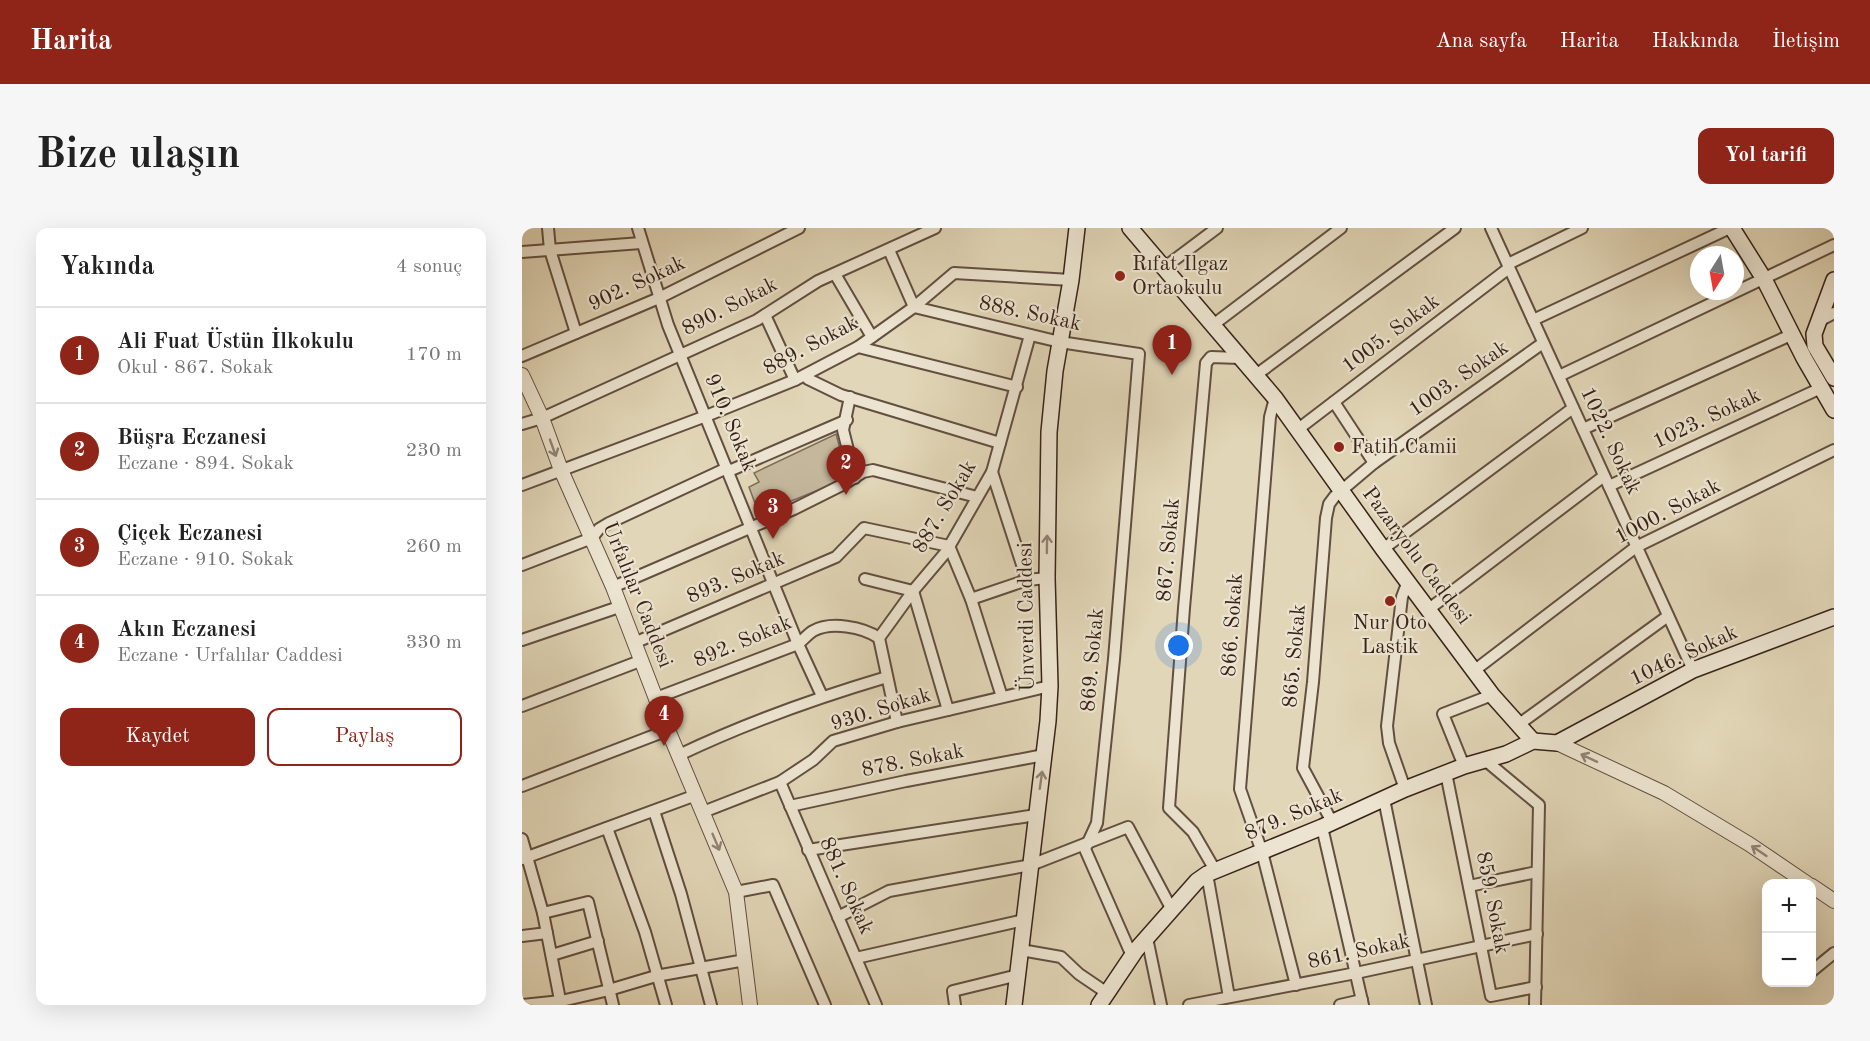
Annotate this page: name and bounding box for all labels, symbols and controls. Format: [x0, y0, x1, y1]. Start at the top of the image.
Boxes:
text: Harita [30, 28, 112, 56]
text: Ana sayfa [1436, 31, 1527, 52]
text: Harita [1560, 31, 1619, 52]
text: Hakkında [1652, 31, 1739, 52]
text: İletişim [1772, 31, 1840, 52]
button: Yol tarifi [1698, 128, 1834, 184]
text: Bize ulaşın [36, 135, 240, 177]
north arrow [1690, 246, 1744, 300]
street label: 902. Sokak [585, 252, 689, 315]
text: Yakında [60, 254, 155, 280]
place label: Rıfat Ilgaz Ortaokulu [1132, 254, 1228, 299]
text: 4 sonuç [396, 257, 462, 277]
marker: Rıfat Ilgaz Ortaokulu [1113, 269, 1127, 283]
street label: 890. Sokak [679, 274, 781, 340]
street label: 1005. Sokak [1338, 291, 1444, 377]
street label: 888. Sokak [977, 293, 1083, 335]
street label: 889. Sokak [760, 312, 862, 380]
pin: 1 [1152, 326, 1192, 375]
text: Ali Fuat Üstün İlkokulu [117, 331, 354, 353]
street label: 1003. Sokak [1405, 337, 1513, 421]
text: 1 [74, 345, 85, 365]
text: 170 m [406, 345, 462, 365]
text: Okul · 867. Sokak [117, 358, 273, 378]
street label: 910. Sokak [700, 371, 760, 475]
street label: 1022. Sokak [1576, 384, 1644, 498]
street label: 1023. Sokak [1650, 385, 1764, 453]
text: Büşra Eczanesi [117, 427, 266, 449]
place label: Fatih Camii [1351, 437, 1457, 458]
one-way arrow [548, 439, 559, 457]
marker: Fatih Camii [1332, 440, 1346, 454]
text: 2 [74, 441, 85, 461]
text: 230 m [406, 441, 462, 461]
pin: 2 [826, 446, 866, 495]
text: Eczane · 894. Sokak [117, 454, 294, 474]
street label: 887. Sokak [909, 457, 981, 557]
street label: 1000. Sokak [1612, 475, 1724, 549]
street label: Pazaryolu Caddesi [1358, 483, 1474, 629]
pin: 3 [754, 490, 792, 539]
street label: 867. Sokak [1154, 497, 1184, 603]
street label: Urfalılar Caddesi [598, 519, 676, 671]
text: Çiçek Eczanesi [117, 523, 263, 545]
one-way arrow [1041, 534, 1053, 554]
text: 3 [74, 537, 85, 557]
text: 260 m [406, 537, 462, 557]
street label: Ünverdi Caddesi [1011, 542, 1039, 692]
street label: 893. Sokak [684, 548, 788, 608]
text: Eczane · 910. Sokak [117, 550, 294, 570]
street label: 866. Sokak [1219, 572, 1247, 678]
marker: Nur Oto Lastik [1383, 594, 1397, 608]
street label: 865. Sokak [1280, 603, 1310, 709]
street label: 869. Sokak [1078, 607, 1108, 713]
street label: 892. Sokak [691, 612, 795, 672]
place label: Nur Oto Lastik [1353, 613, 1427, 658]
text: Akın Eczanesi [117, 619, 256, 641]
street label: 1046. Sokak [1627, 622, 1741, 690]
your location [1164, 631, 1193, 660]
text: 4 [74, 633, 85, 653]
text: 330 m [406, 633, 462, 653]
text: Eczane · Urfalılar Caddesi [117, 646, 343, 666]
street label: 930. Sokak [828, 685, 934, 735]
pin: 4 [644, 696, 684, 746]
button: Kaydet [60, 708, 255, 766]
button: Paylaş [267, 708, 462, 766]
street label: 878. Sokak [860, 741, 966, 781]
one-way arrow [1580, 751, 1598, 763]
one-way arrow [1036, 771, 1047, 790]
street label: 879. Sokak [1242, 785, 1346, 845]
one-way arrow [711, 833, 722, 851]
street label: 881. Sokak [815, 834, 877, 938]
one-way arrow [1752, 845, 1768, 857]
street label: 859. Sokak [1472, 850, 1512, 956]
map controls [1762, 879, 1816, 987]
button: + [1762, 879, 1816, 933]
street label: 861. Sokak [1306, 931, 1412, 973]
button: − [1762, 933, 1816, 987]

